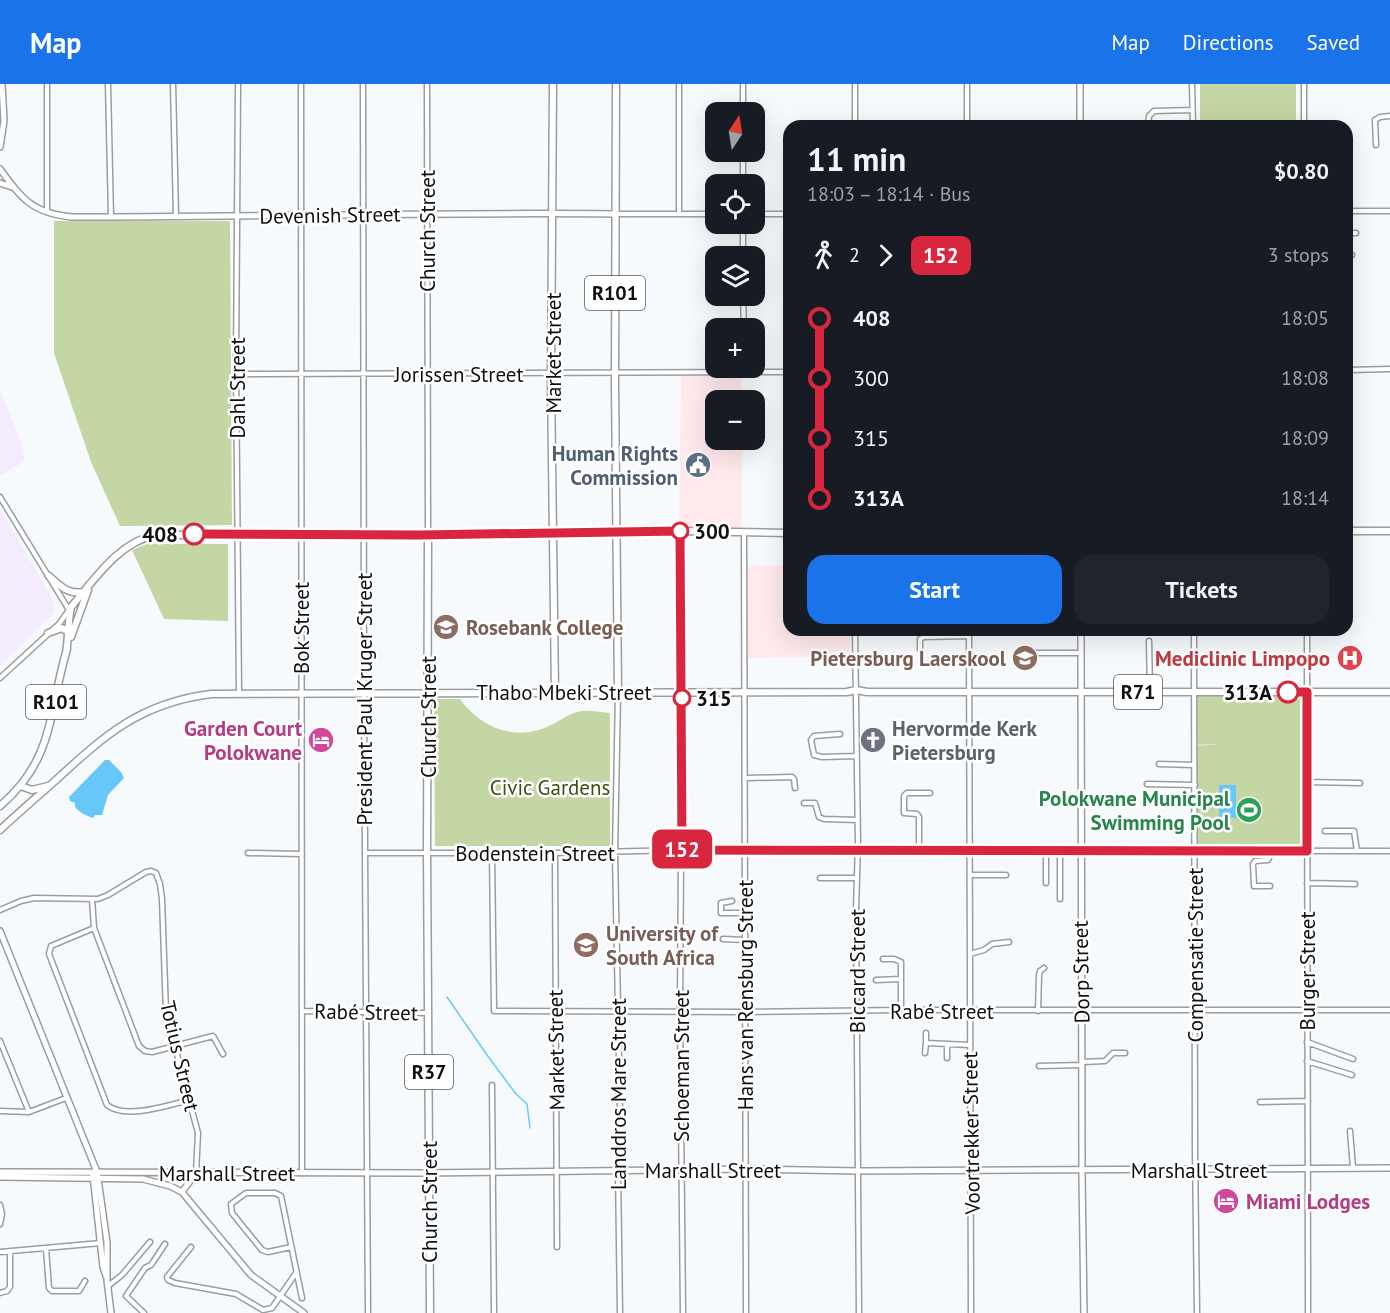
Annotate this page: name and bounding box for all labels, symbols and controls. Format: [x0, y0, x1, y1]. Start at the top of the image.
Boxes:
text: Map [30, 24, 81, 61]
text: Map [1111, 29, 1150, 56]
text: Directions [1183, 29, 1274, 56]
text: Saved [1307, 29, 1360, 56]
north arrow [705, 102, 765, 162]
map controls [705, 102, 765, 450]
text: 11 min [807, 137, 906, 180]
text: $0.80 [1274, 157, 1329, 185]
street label: Church Street [414, 170, 441, 292]
button: locate [705, 174, 765, 234]
text: 18:03 – 18:14 · Bus [807, 181, 971, 207]
street label: Devenish Street [259, 200, 401, 230]
icon: walk [807, 239, 840, 272]
icon: forward [869, 239, 902, 272]
text: 2 [849, 242, 860, 268]
text: 152 [923, 242, 959, 269]
text: 3 stops [1268, 242, 1329, 268]
button: layers [705, 246, 765, 306]
road number: R101 [585, 276, 645, 310]
street label: Market Street [540, 292, 567, 414]
text: 408 [853, 304, 890, 332]
text: 18:05 [1281, 305, 1329, 331]
button: + [705, 318, 765, 378]
street label: Dahl Street [224, 337, 251, 439]
street label: Jorissen Street [393, 361, 524, 388]
text: 300 [853, 364, 889, 392]
text: 18:08 [1281, 365, 1329, 391]
button: − [705, 390, 765, 450]
text: 315 [853, 424, 889, 452]
text: 18:09 [1281, 425, 1329, 451]
place label: Human Rights Commission [552, 440, 678, 491]
public building icon: Human Rights Commission [683, 450, 713, 480]
text: 313A [853, 484, 904, 512]
text: 18:14 [1281, 485, 1329, 511]
place label: 300 [694, 518, 730, 545]
place label: 408 [142, 521, 178, 548]
marker: 300 [671, 522, 689, 540]
marker: 408 [183, 523, 205, 545]
button: Start [807, 555, 1062, 624]
button: Tickets [1074, 555, 1329, 624]
street label: President Paul Kruger Street [351, 573, 378, 825]
street label: Bok Street [288, 582, 315, 674]
school or university icon: Rosebank College [431, 612, 461, 642]
place label: Rosebank College [466, 614, 623, 641]
school or university icon: Pietersburg Laerskool [1010, 643, 1040, 673]
hospital icon: Mediclinic Limpopo [1335, 643, 1365, 673]
place label: Pietersburg Laerskool [810, 645, 1007, 672]
place label: Mediclinic Limpopo [1155, 645, 1330, 672]
street label: Church Street [415, 656, 442, 778]
road number: R71 [1114, 675, 1162, 709]
street label: Thabo Mbeki Street [476, 679, 652, 706]
place label: 313A [1224, 679, 1272, 706]
marker: 313A [1277, 681, 1299, 703]
road number: R101 [26, 685, 86, 719]
place label: 315 [696, 685, 732, 712]
marker: 315 [673, 689, 691, 707]
place label: Garden Court Polokwane [184, 715, 303, 766]
place label: Hervormde Kerk Pietersburg [892, 715, 1037, 766]
hotel icon: Garden Court Polokwane [306, 725, 336, 755]
church icon: Hervormde Kerk Pietersburg [858, 725, 888, 755]
park label: Civic Gardens [490, 774, 610, 801]
place label: Polokwane Municipal Swimming Pool [1039, 785, 1231, 836]
sports icon: Polokwane Municipal Swimming Pool [1234, 795, 1264, 825]
line badge: 152 [648, 830, 716, 868]
text: 152 [664, 836, 700, 863]
street label: Bodenstein Street [455, 840, 615, 867]
street label: Compensatie Street [1182, 868, 1209, 1043]
street label: Hans van Rensburg Street [732, 880, 759, 1110]
street label: Biccard Street [844, 909, 871, 1033]
street label: Burger Street [1294, 911, 1321, 1031]
place label: University of South Africa [606, 920, 719, 971]
street label: Dorp Street [1067, 920, 1095, 1024]
school or university icon: University of South Africa [571, 930, 601, 960]
street label: Market Street [541, 989, 571, 1111]
street label: Schoeman Street [668, 990, 695, 1142]
street label: Totius Street [154, 998, 206, 1114]
street label: Rabé Street [314, 998, 418, 1026]
street label: Landdros Mare Street [605, 998, 632, 1190]
street label: Rabé Street [890, 998, 994, 1025]
street label: Voortrekker Street [956, 1051, 986, 1216]
road number: R37 [405, 1055, 453, 1089]
street label: Church Street [416, 1141, 443, 1263]
street label: Marshall Street [645, 1157, 781, 1184]
street label: Marshall Street [1131, 1157, 1267, 1184]
street label: Marshall Street [159, 1160, 295, 1187]
hotel icon: Miami Lodges [1211, 1186, 1241, 1216]
place label: Miami Lodges [1246, 1188, 1370, 1215]

